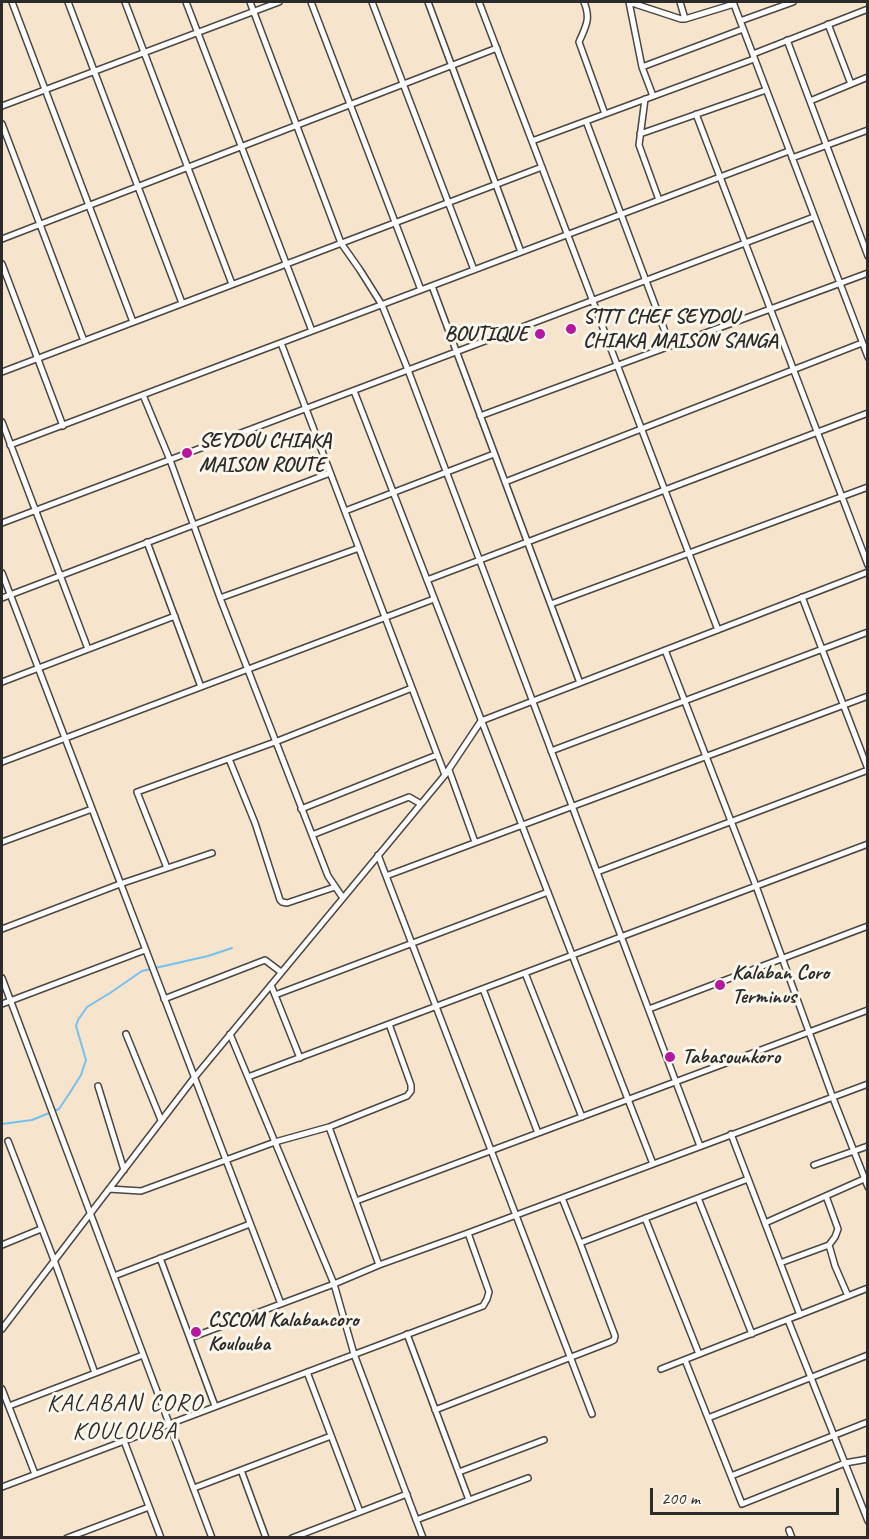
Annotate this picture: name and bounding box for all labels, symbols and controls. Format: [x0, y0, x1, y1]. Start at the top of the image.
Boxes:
place label: STTT CHEF SEYDOU CHIAKA MAISON SANGA [583, 304, 777, 354]
place label: BOUTIQUE [445, 321, 528, 347]
marker: STTT CHEF SEYDOU CHIAKA MAISON SANGA [564, 322, 578, 336]
marker: BOUTIQUE [533, 327, 547, 341]
place label: SEYDOU CHIAKA MAISON ROUTE [199, 428, 331, 478]
marker: SEYDOU CHIAKA MAISON ROUTE [180, 446, 194, 460]
place label: Kalaban Coro Terminus [732, 960, 829, 1010]
marker: Kalaban Coro Terminus [713, 978, 727, 992]
place label: Tabasounkoro [682, 1044, 780, 1070]
marker: Tabasounkoro [663, 1050, 677, 1064]
place label: CSCOM Kalabancoro Koulouba [208, 1307, 359, 1357]
marker: CSCOM Kalabancoro Koulouba [189, 1325, 203, 1339]
district label: KALABAN CORO KOULOUBA [48, 1390, 202, 1446]
scale bar [653, 1476, 842, 1514]
text: 200 m [661, 1487, 700, 1509]

